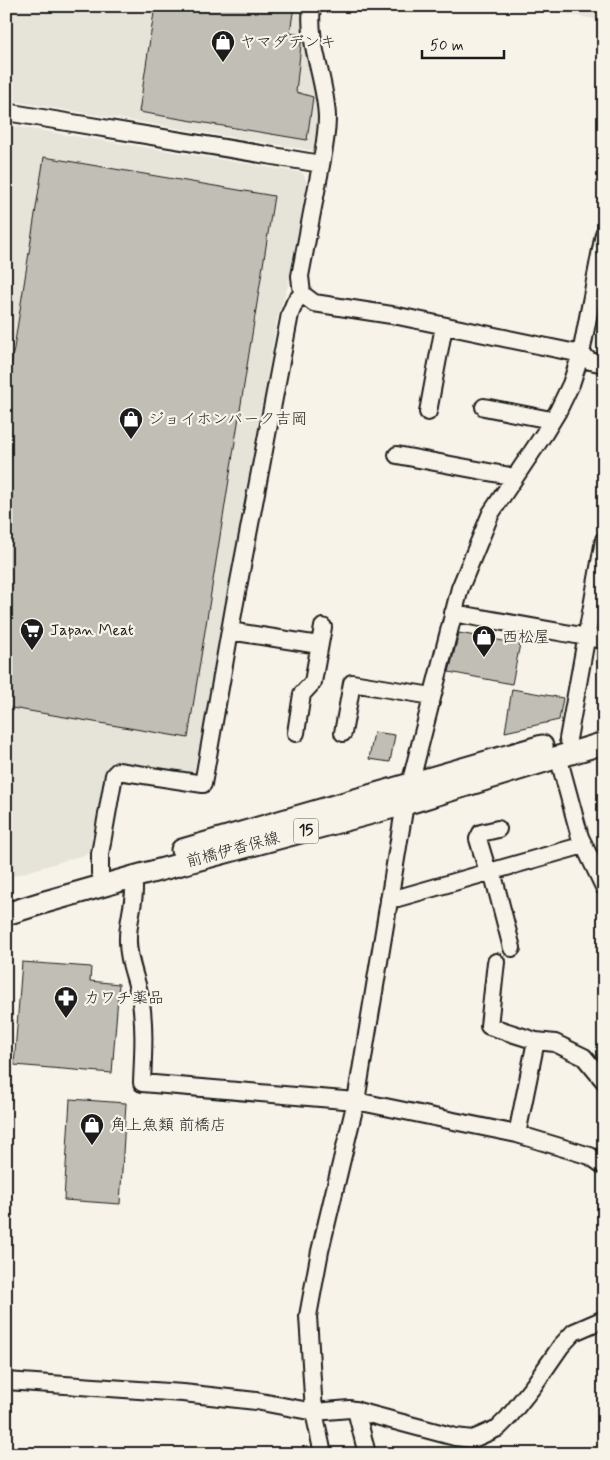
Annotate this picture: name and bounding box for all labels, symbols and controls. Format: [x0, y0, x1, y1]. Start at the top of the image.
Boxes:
scale bar [422, 28, 505, 60]
shop icon: ヤマダデンキ [210, 29, 236, 63]
place label: ヤマダデンキ [240, 32, 336, 53]
text: 50 m [430, 36, 464, 56]
shop icon: ジョイホンパーク吉岡 [118, 406, 144, 440]
place label: ジョイホンパーク吉岡 [148, 409, 307, 430]
supermarket icon: Japan Meat [19, 617, 45, 651]
place label: Japan Meat [50, 620, 134, 641]
shop icon: 西松屋 [471, 624, 497, 658]
place label: 西松屋 [502, 627, 550, 648]
road number: 15 [294, 818, 318, 844]
street label: 前橋伊香保線 [184, 827, 282, 873]
pharmacy icon: カワチ薬品 [53, 985, 79, 1019]
place label: カワチ薬品 [84, 988, 164, 1009]
shop icon: 角上魚類 前橋店 [79, 1112, 105, 1146]
place label: 角上魚類 前橋店 [110, 1115, 226, 1136]

